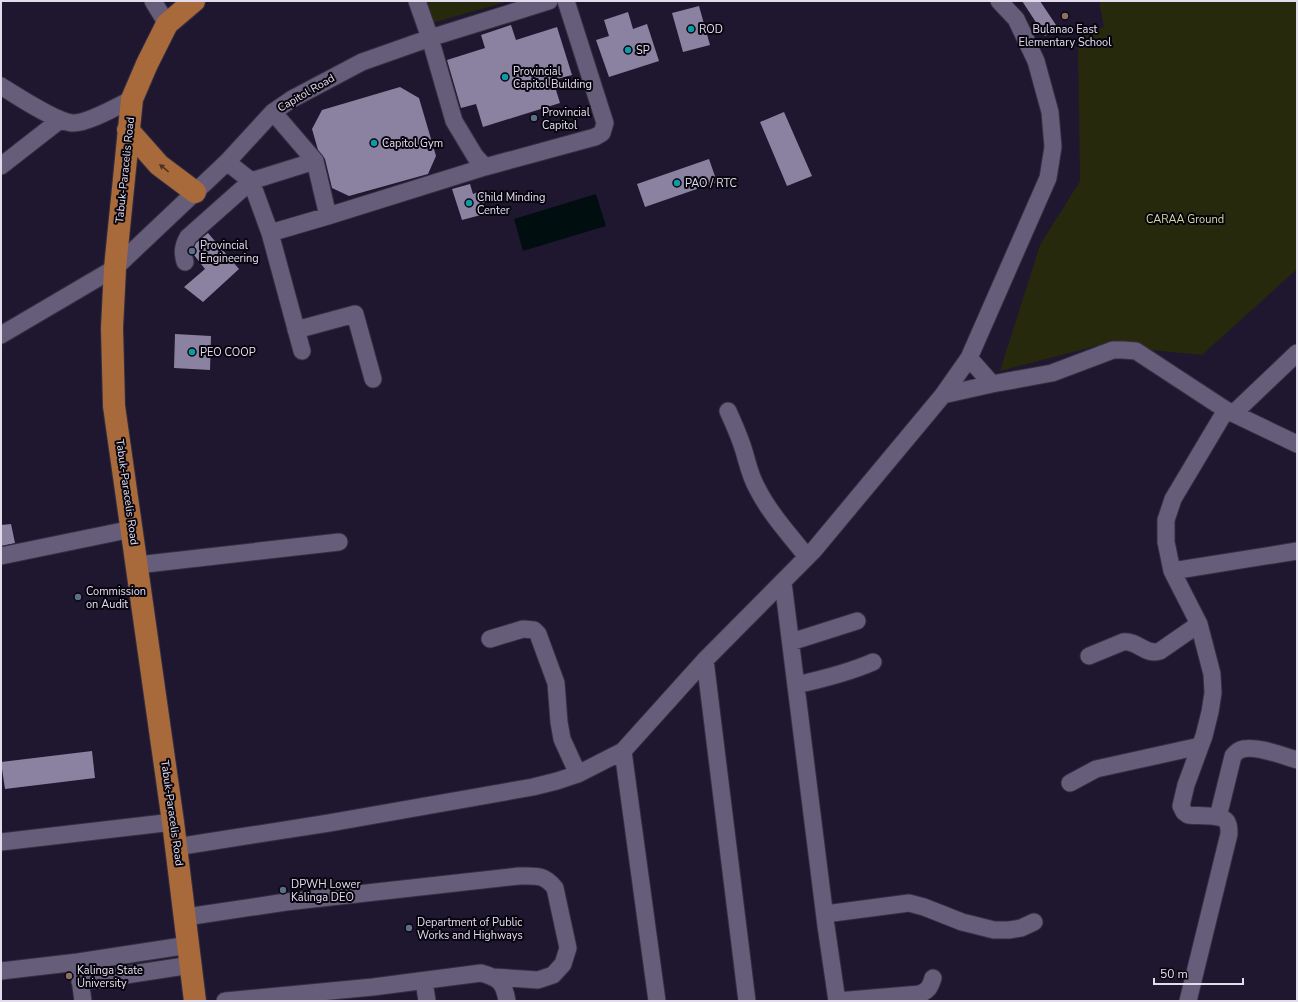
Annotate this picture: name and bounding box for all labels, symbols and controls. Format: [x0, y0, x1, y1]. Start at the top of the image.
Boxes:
marker: Bulanao East Elementary School [1060, 11, 1070, 21]
place label: ROD [699, 22, 723, 37]
place label: Bulanao East Elementary School [1018, 22, 1112, 50]
marker: ROD [686, 24, 696, 34]
place label: SP [636, 43, 650, 58]
marker: SP [623, 45, 633, 55]
place label: Provincial Capitol Building [513, 64, 592, 92]
street label: Capitol Road [275, 71, 337, 115]
marker: Provincial Capitol Building [500, 72, 510, 82]
place label: Provincial Capitol [542, 105, 591, 133]
marker: Provincial Capitol [529, 113, 539, 123]
street label: Tabuk-Paracelis Road [112, 116, 138, 224]
place label: Capitol Gym [382, 136, 443, 151]
marker: Capitol Gym [369, 138, 379, 148]
one-way arrow [159, 164, 169, 173]
place label: PAO / RTC [685, 176, 737, 191]
marker: PAO / RTC [672, 178, 682, 188]
place label: Child Minding Center [477, 190, 546, 218]
marker: Child Minding Center [464, 198, 474, 208]
park label: CARAA Ground [1146, 212, 1224, 227]
place label: Provincial Engineering [200, 238, 259, 266]
marker: Provincial Engineering [187, 246, 197, 256]
place label: PEO COOP [200, 345, 256, 360]
marker: PEO COOP [187, 347, 197, 357]
street label: Tabuk-Paracelis Road [112, 438, 142, 546]
place label: Commission on Audit [86, 584, 146, 612]
marker: Commission on Audit [73, 592, 83, 602]
street label: Tabuk-Paracelis Road [157, 759, 187, 867]
place label: DPWH Lower Kalinga DEO [291, 877, 360, 905]
marker: DPWH Lower Kalinga DEO [278, 885, 288, 895]
place label: Department of Public Works and Highways [417, 915, 523, 943]
marker: Department of Public Works and Highways [404, 923, 414, 933]
scale bar [1154, 960, 1243, 986]
place label: Kalinga State University [77, 963, 143, 991]
text: 50 m [1160, 966, 1188, 982]
marker: Kalinga State University [64, 971, 74, 981]

